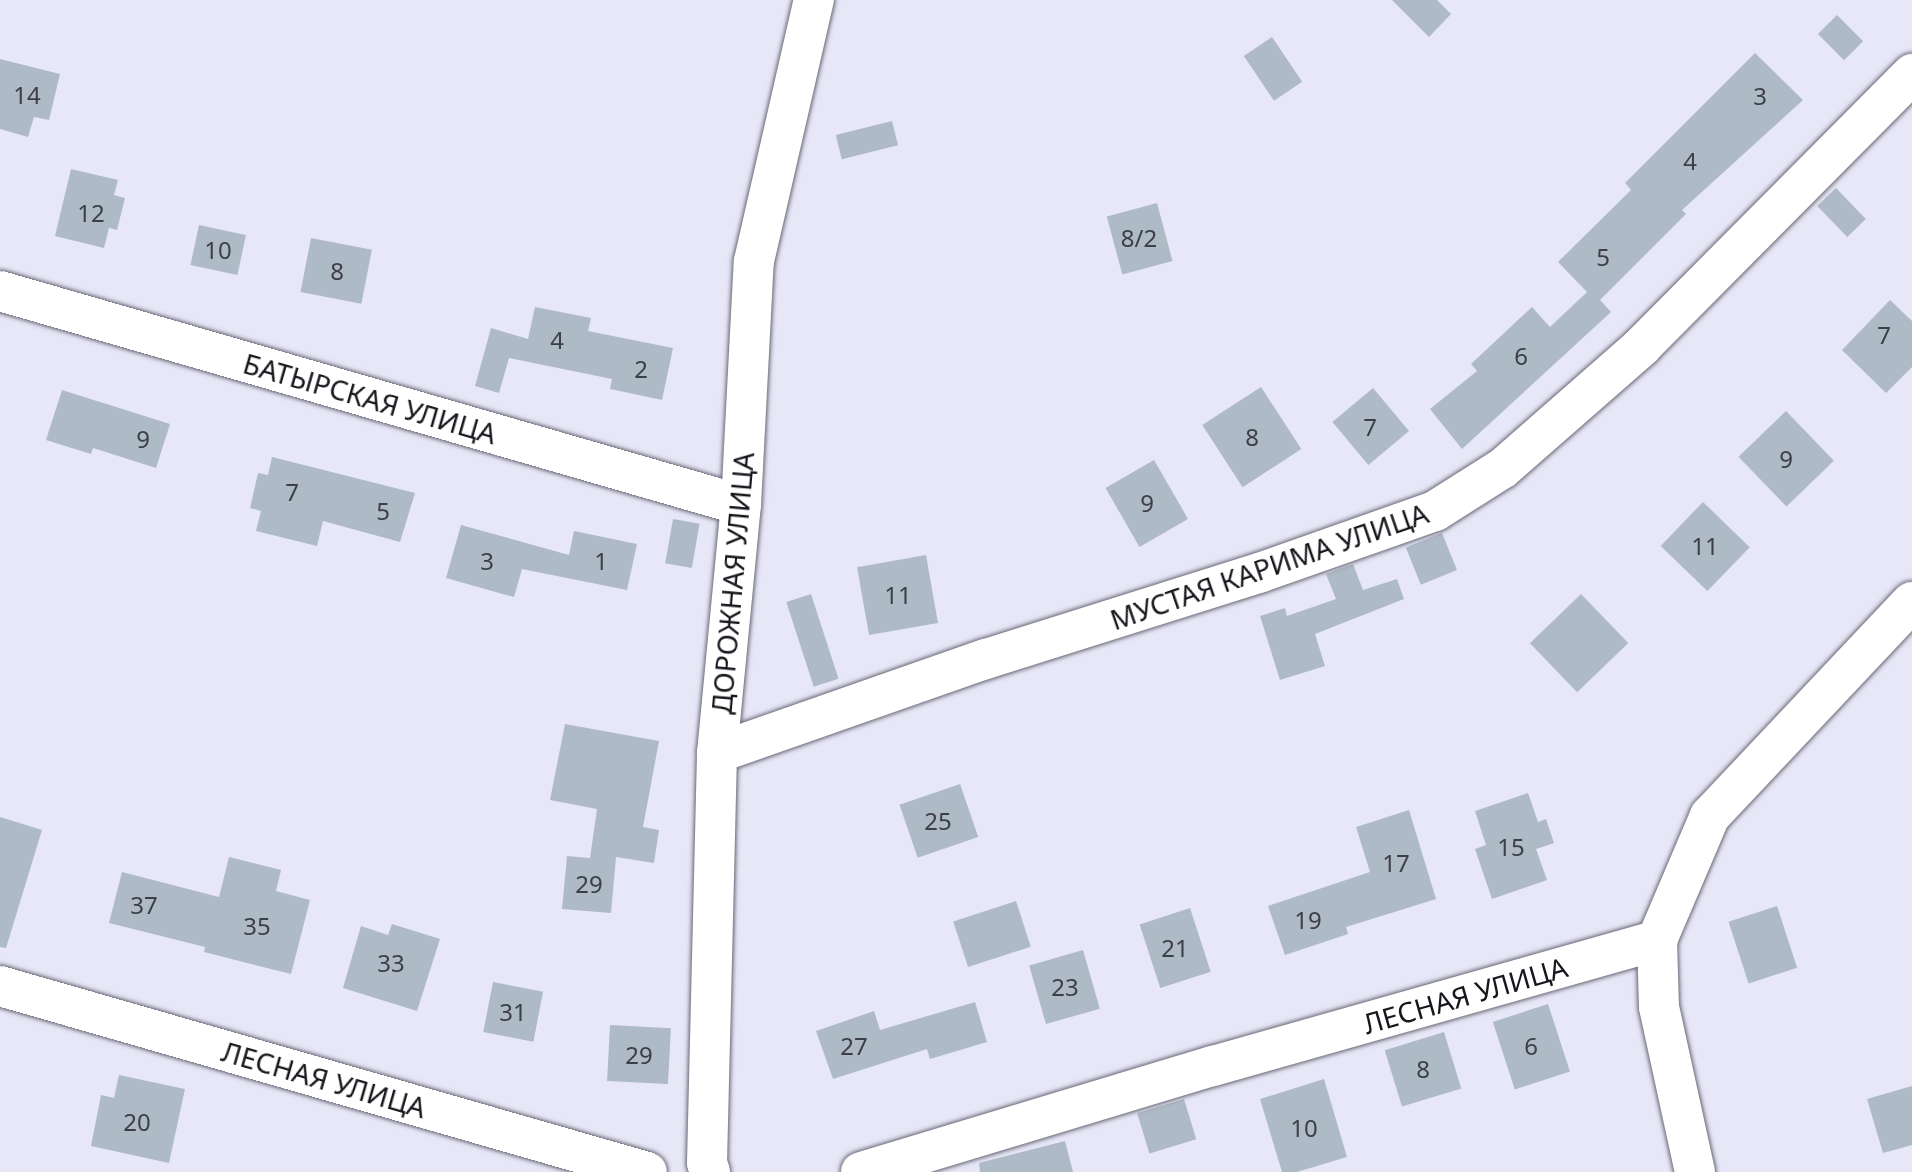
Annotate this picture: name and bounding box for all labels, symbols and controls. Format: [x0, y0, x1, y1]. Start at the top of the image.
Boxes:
house number: 14 [13, 81, 41, 109]
house number: 3 [1753, 82, 1767, 110]
house number: 4 [1683, 147, 1697, 175]
house number: 12 [77, 199, 105, 227]
house number: 8/2 [1121, 224, 1157, 252]
house number: 10 [204, 236, 232, 264]
house number: 5 [1596, 243, 1610, 271]
house number: 8 [330, 257, 344, 285]
house number: 7 [1877, 321, 1891, 349]
house number: 4 [550, 326, 564, 354]
house number: 6 [1514, 342, 1528, 370]
street label: БАТЫРСКАЯ УЛИЦА [240, 346, 500, 450]
house number: 2 [634, 355, 648, 383]
house number: 7 [1363, 413, 1377, 441]
house number: 8 [1245, 423, 1259, 451]
house number: 9 [136, 425, 150, 453]
house number: 9 [1779, 445, 1793, 473]
street label: ДОРОЖНАЯ УЛИЦА [704, 451, 760, 715]
house number: 7 [285, 478, 299, 506]
house number: 9 [1140, 489, 1154, 517]
street label: МУСТАЯ КАРИМА УЛИЦА [1106, 496, 1432, 636]
house number: 5 [376, 497, 390, 525]
house number: 11 [1691, 532, 1719, 560]
house number: 3 [480, 547, 494, 575]
house number: 1 [594, 547, 608, 575]
house number: 11 [884, 581, 912, 609]
house number: 25 [924, 807, 952, 835]
house number: 15 [1497, 833, 1525, 861]
house number: 17 [1382, 849, 1410, 877]
house number: 29 [575, 870, 603, 898]
house number: 37 [130, 891, 158, 919]
house number: 19 [1294, 906, 1322, 934]
house number: 35 [243, 912, 271, 940]
house number: 21 [1161, 934, 1189, 962]
house number: 33 [377, 949, 405, 977]
street label: ЛЕСНАЯ УЛИЦА [1359, 950, 1571, 1040]
house number: 23 [1051, 973, 1079, 1001]
house number: 31 [499, 998, 527, 1026]
house number: 27 [840, 1032, 868, 1060]
house number: 6 [1524, 1032, 1538, 1060]
street label: ЛЕСНАЯ УЛИЦА [218, 1034, 430, 1124]
house number: 29 [625, 1041, 653, 1069]
house number: 8 [1416, 1055, 1430, 1083]
house number: 20 [123, 1108, 151, 1136]
house number: 10 [1290, 1114, 1318, 1142]

